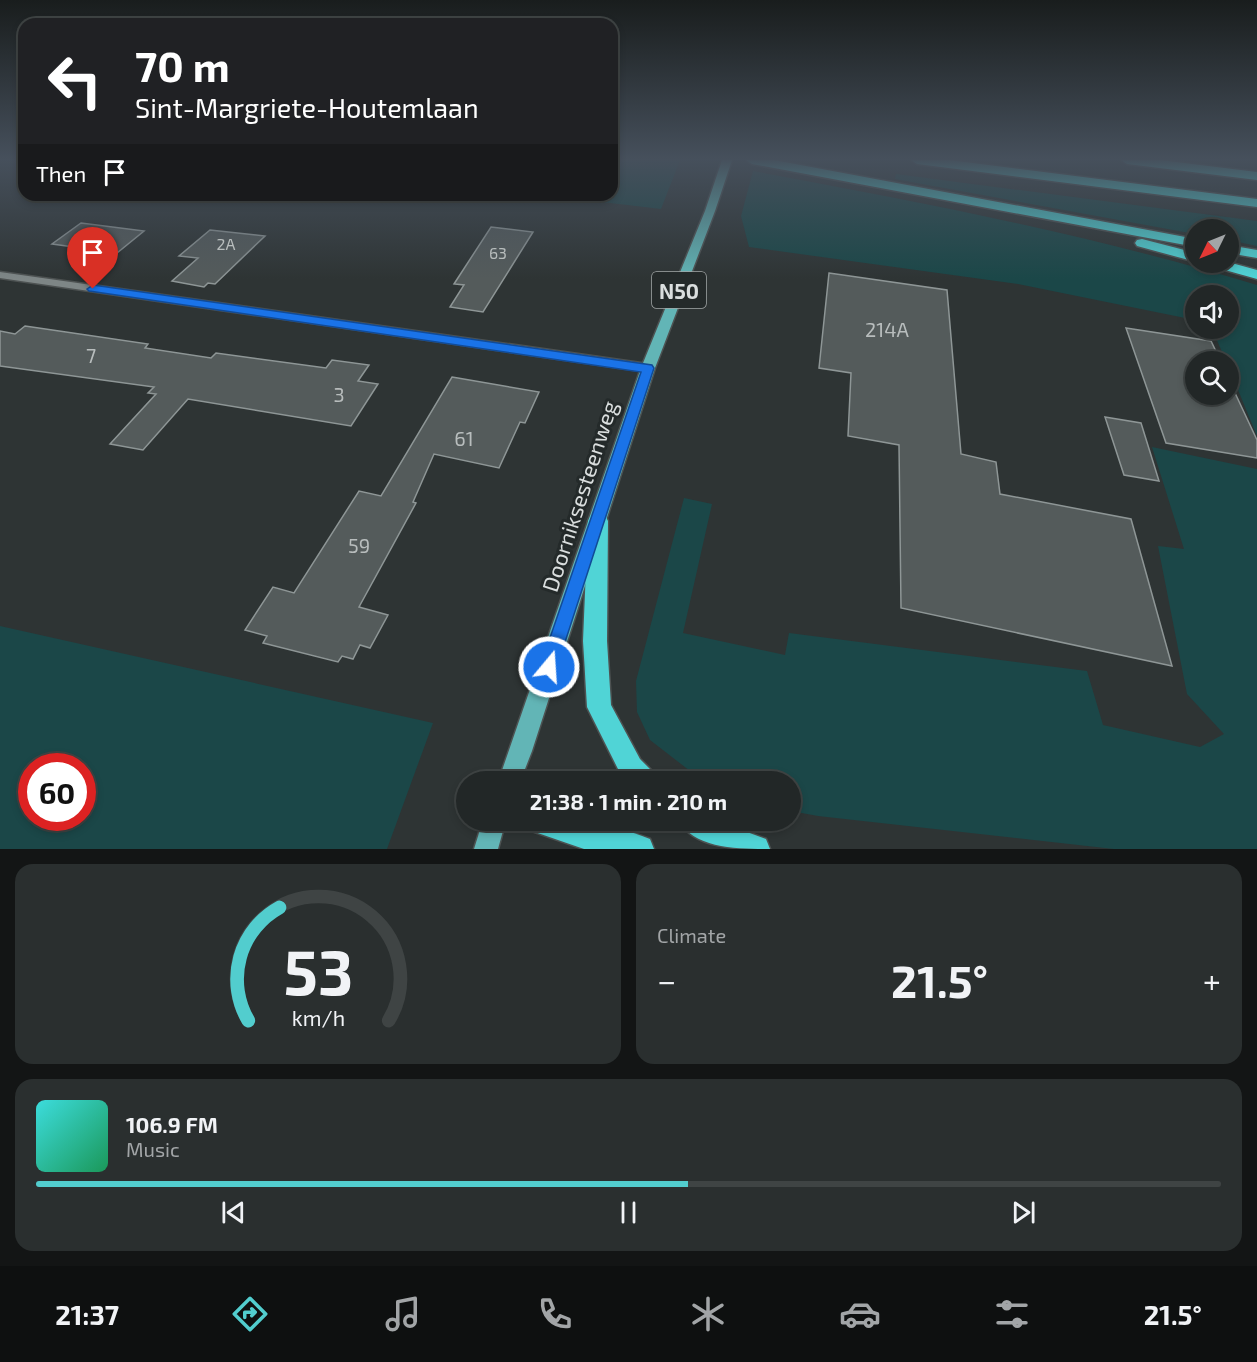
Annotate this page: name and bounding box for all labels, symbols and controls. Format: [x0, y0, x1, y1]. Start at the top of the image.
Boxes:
text: 70 m [135, 40, 230, 90]
icon: left [36, 42, 114, 120]
text: Sint-Margriete-Houtemlaan [135, 91, 479, 123]
icon: arrive [98, 156, 131, 189]
text: Then [36, 160, 86, 186]
north arrow [1185, 219, 1239, 273]
map controls [1185, 219, 1239, 405]
pin [67, 227, 118, 289]
house number: 2A [217, 234, 236, 253]
icon: arrive [76, 236, 109, 269]
house number: 63 [489, 243, 507, 262]
road number: N50 [652, 272, 706, 308]
button: sound [1185, 285, 1239, 339]
house number: 214A [865, 317, 910, 341]
house number: 7 [86, 343, 96, 367]
button: search [1185, 351, 1239, 405]
house number: 3 [333, 382, 345, 406]
street label: Doorniksesteenweg [536, 397, 622, 595]
house number: 61 [454, 426, 474, 450]
house number: 59 [348, 533, 370, 557]
position arrow [517, 635, 581, 699]
speed limit sign: 60 [18, 753, 96, 831]
text: 21:38 · 1 min · 210 m [530, 788, 727, 814]
text: Climate [657, 923, 726, 947]
text: 53 [283, 933, 353, 1008]
text: 21.5° [891, 953, 988, 1007]
text: − [657, 960, 676, 1000]
text: + [1203, 960, 1221, 1000]
text: km/h [291, 1005, 345, 1030]
text: 106.9 FM [126, 1111, 218, 1137]
text: Music [126, 1137, 180, 1161]
icon: previous [217, 1196, 250, 1229]
icon: pause [612, 1196, 645, 1229]
icon: next [1007, 1196, 1040, 1229]
icon: directions [229, 1293, 271, 1335]
icon: music [382, 1293, 424, 1335]
icon: phone [534, 1293, 576, 1335]
icon: climate [687, 1293, 729, 1335]
icon: car [839, 1293, 881, 1335]
icon: filters [991, 1293, 1033, 1335]
text: 21:37 [55, 1298, 119, 1330]
text: 21.5° [1144, 1298, 1202, 1330]

